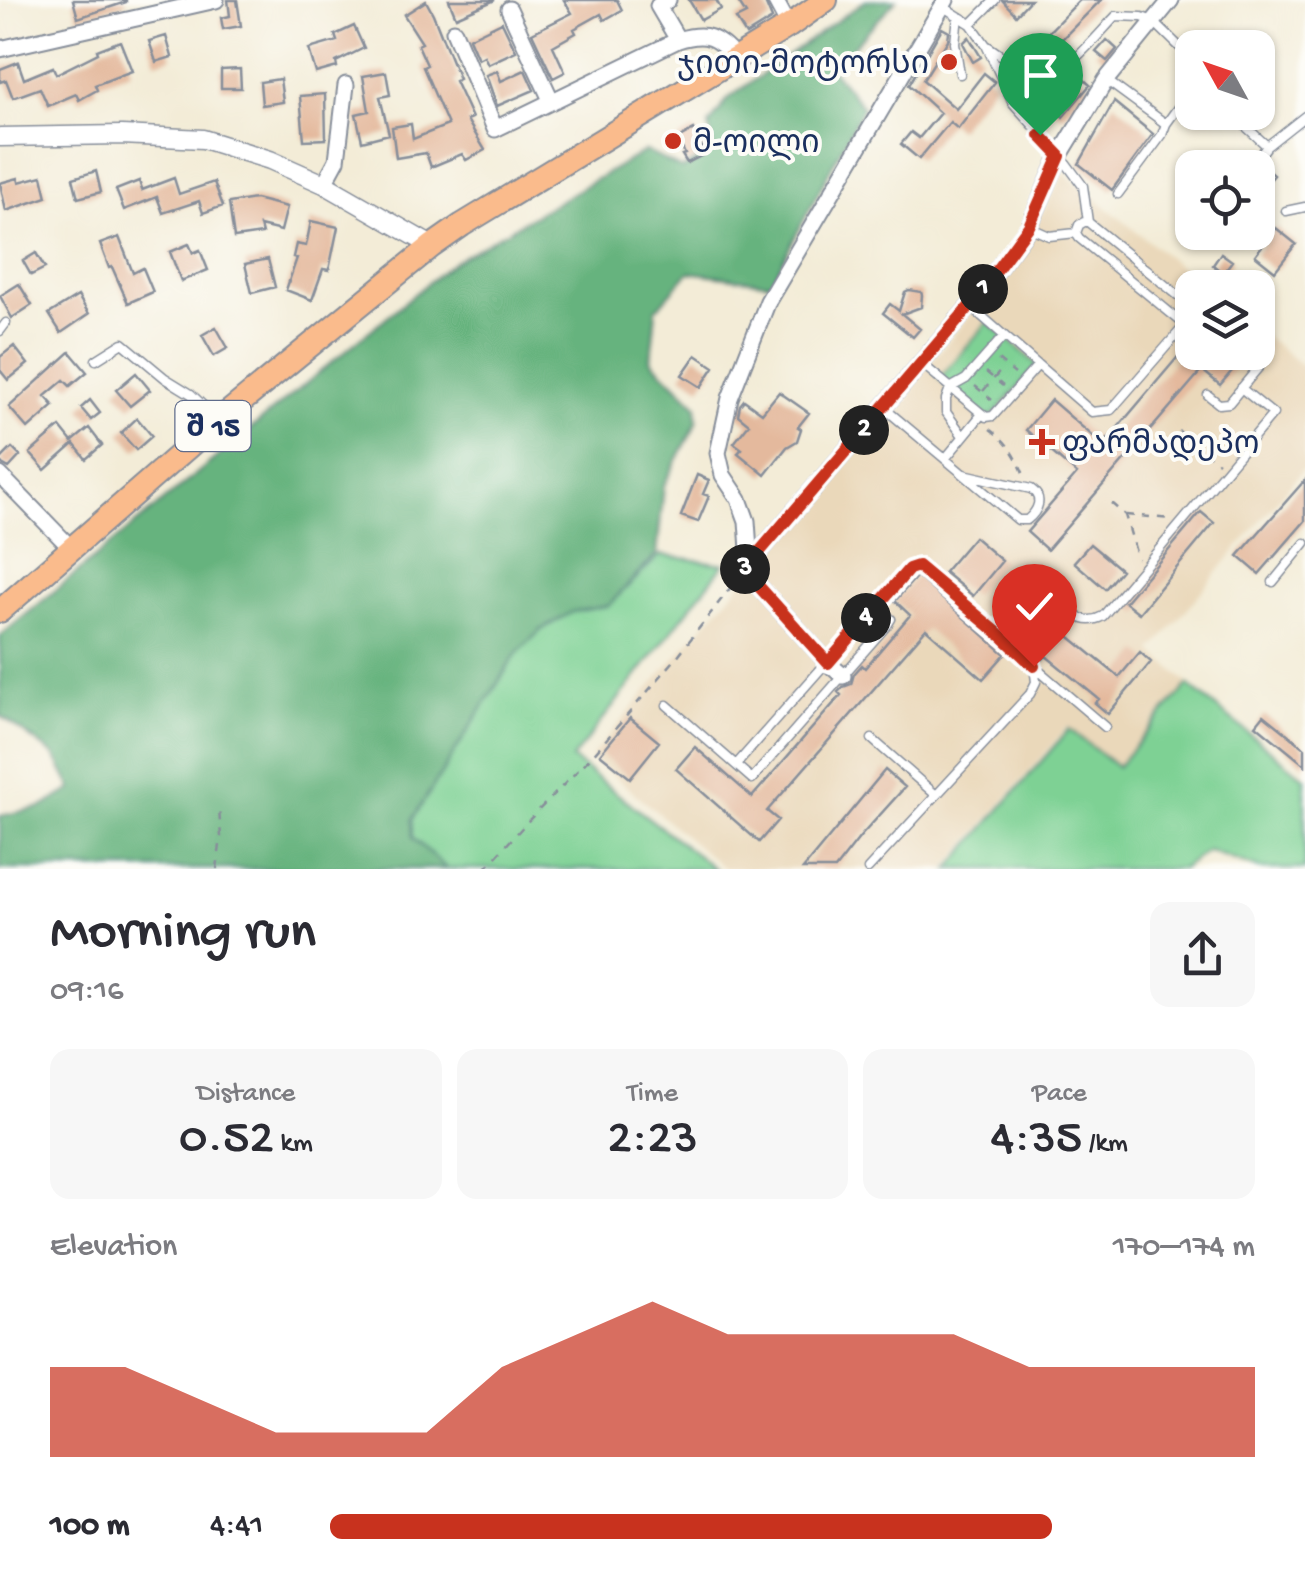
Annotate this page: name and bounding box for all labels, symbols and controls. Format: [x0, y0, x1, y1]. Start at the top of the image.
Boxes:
north arrow [1175, 30, 1275, 130]
map controls [1175, 30, 1275, 370]
pin [998, 33, 1083, 136]
place label: ჯითი-მოტორსი [677, 47, 929, 86]
icon: arrive [1013, 48, 1068, 103]
marker: ჯითი-მოტორსი [938, 51, 960, 73]
place label: მ-ოილი [693, 127, 820, 165]
marker: მ-ოილი [662, 130, 684, 152]
button: locate [1175, 150, 1275, 250]
pin: 1 [958, 264, 1008, 314]
button: layers [1175, 270, 1275, 370]
text: 1 [977, 272, 989, 305]
road number: შ 15 [176, 401, 250, 451]
pin: 2 [839, 405, 889, 455]
text: 2 [857, 413, 871, 446]
place label: ფარმადეპო [1062, 427, 1260, 466]
marker: ფარმადეპო [1031, 431, 1053, 453]
pin: 3 [720, 544, 770, 594]
text: 3 [738, 552, 752, 585]
pin [992, 564, 1077, 667]
icon: check [1007, 579, 1062, 634]
pin: 4 [841, 593, 891, 643]
text: 4 [859, 601, 873, 634]
button: share [1150, 902, 1255, 1007]
text: Morning run [50, 903, 316, 967]
text: 09:16 [50, 973, 123, 1011]
text: Distance [196, 1078, 295, 1111]
text: Time [627, 1078, 678, 1111]
text: Pace [1032, 1078, 1087, 1111]
text: 0.52 [179, 1111, 274, 1170]
text: 2:23 [607, 1111, 698, 1170]
text: 4:35 [990, 1111, 1082, 1170]
text: km [274, 1128, 313, 1161]
text: /km [1082, 1128, 1128, 1161]
text: Elevation [50, 1229, 177, 1267]
text: 170–174 m [1113, 1229, 1255, 1267]
text: 100 m [50, 1508, 130, 1546]
text: 4:41 [210, 1508, 263, 1546]

